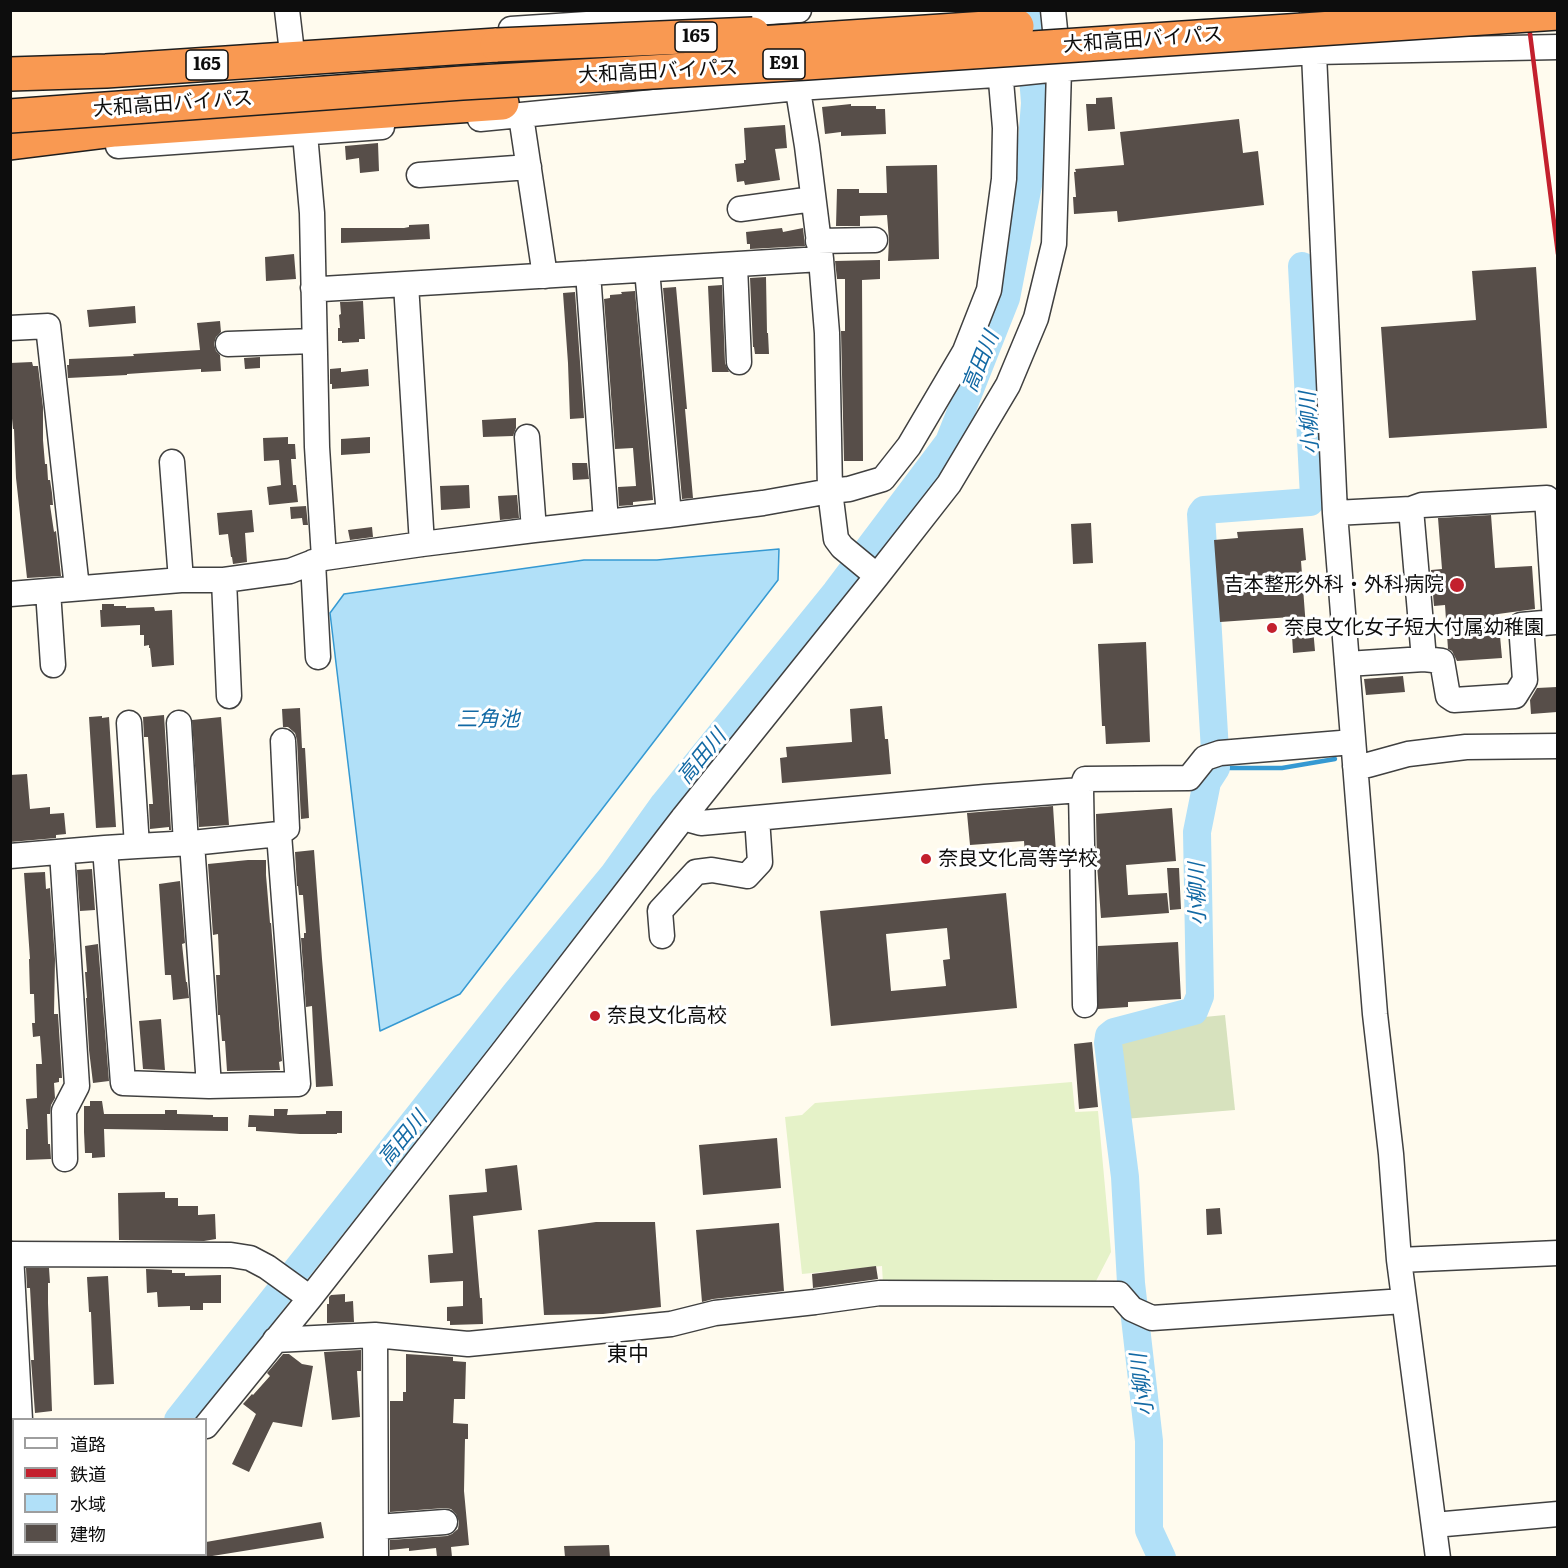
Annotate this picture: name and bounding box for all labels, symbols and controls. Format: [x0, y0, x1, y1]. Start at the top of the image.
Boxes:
road number: 165 [675, 22, 717, 52]
street label: 大和高田バイパス [1062, 22, 1224, 58]
road number: E91 [763, 49, 805, 79]
road number: 165 [186, 50, 228, 80]
street label: 大和高田バイパス [577, 56, 739, 88]
street label: 大和高田バイパス [92, 86, 254, 122]
water label: 高田川 [958, 328, 1004, 396]
water label: 小柳川 [1296, 391, 1324, 455]
place label: 吉本整形外科・外科病院 [1224, 573, 1444, 597]
marker: 吉本整形外科・外科病院 [1448, 576, 1466, 594]
place label: 奈良文化女子短大付属幼稚園 [1284, 616, 1544, 640]
marker: 奈良文化女子短大付属幼稚園 [1265, 621, 1279, 635]
water label: 三角池 [457, 707, 519, 733]
water label: 高田川 [672, 725, 732, 789]
place label: 奈良文化高等学校 [938, 847, 1098, 871]
marker: 奈良文化高等学校 [919, 852, 933, 866]
water label: 小柳川 [1185, 862, 1211, 926]
place label: 奈良文化高校 [607, 1004, 727, 1028]
marker: 奈良文化高校 [588, 1009, 602, 1023]
water label: 高田川 [373, 1107, 433, 1171]
district label: 東中 [607, 1342, 649, 1368]
water label: 小柳川 [1127, 1352, 1159, 1418]
legend [12, 1418, 207, 1556]
text: 道路 [70, 1430, 106, 1457]
text: 鉄道 [70, 1460, 106, 1487]
text: 水域 [70, 1490, 106, 1517]
text: 建物 [70, 1520, 106, 1547]

